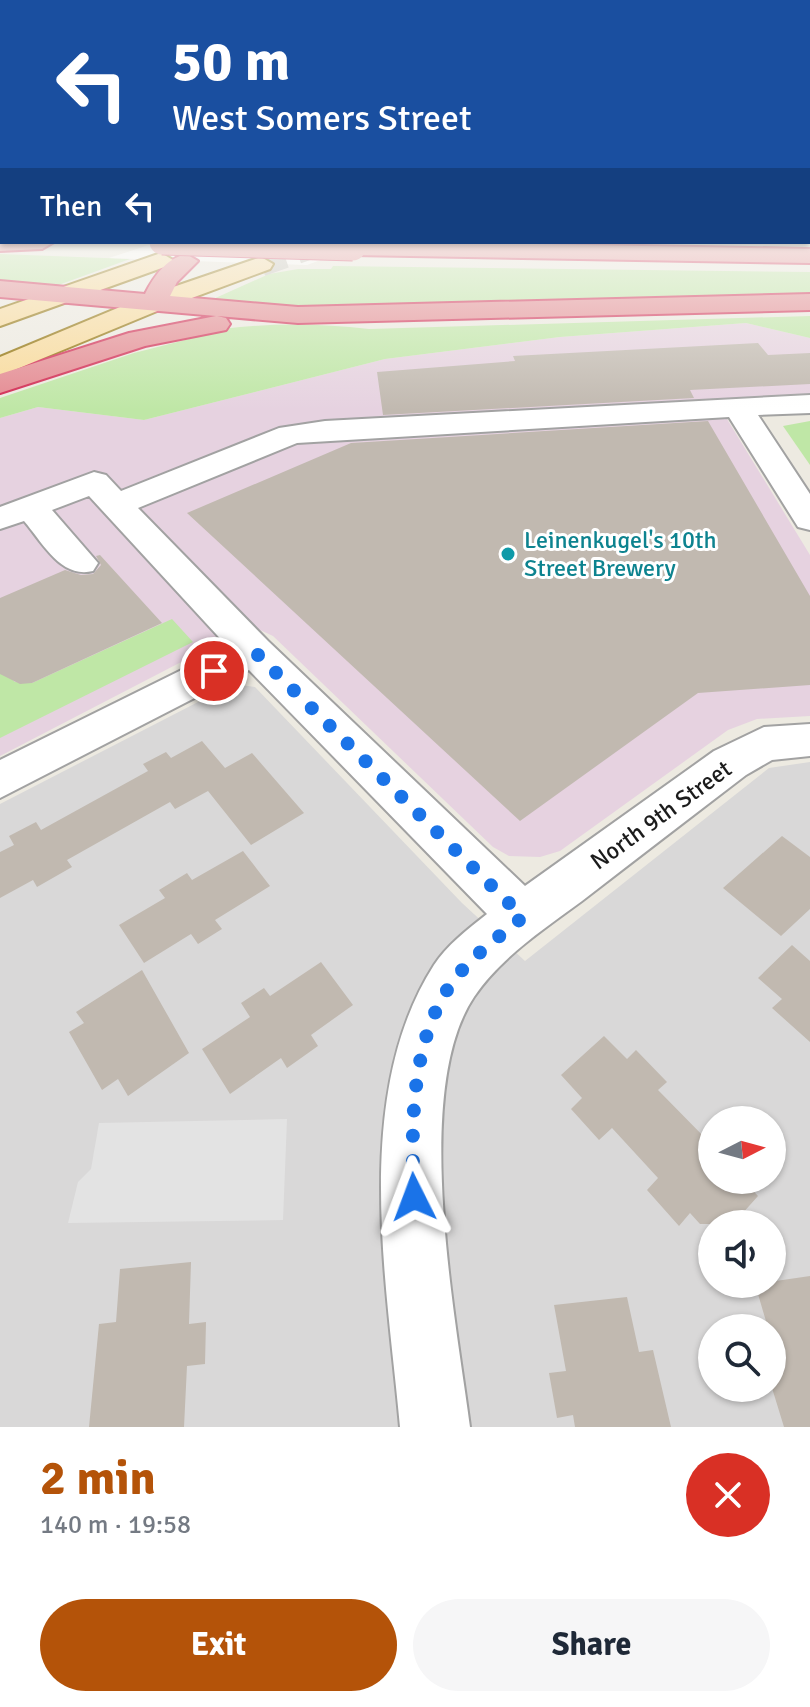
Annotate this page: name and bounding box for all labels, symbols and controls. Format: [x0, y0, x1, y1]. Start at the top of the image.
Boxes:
text: 50 m [172, 27, 290, 96]
icon: left [40, 32, 144, 136]
text: West Somers Street [172, 96, 472, 141]
icon: left [118, 184, 162, 228]
text: Then [40, 188, 102, 225]
place label: Leinenkugel's 10th Street Brewery [524, 525, 717, 583]
marker: Leinenkugel's 10th Street Brewery [499, 545, 517, 563]
pin [180, 637, 248, 705]
icon: arrive [192, 649, 236, 693]
street label: North 9th Street [585, 754, 737, 876]
north arrow [698, 1106, 786, 1194]
map controls [698, 1106, 786, 1402]
position arrow [372, 1155, 456, 1239]
button: sound [698, 1210, 786, 1298]
button: search [698, 1314, 786, 1402]
text: 2 min [40, 1449, 156, 1508]
button: close [686, 1453, 770, 1537]
text: 140 m · 19:58 [40, 1509, 191, 1541]
button: Exit [40, 1599, 397, 1691]
button: Share [413, 1599, 770, 1691]

